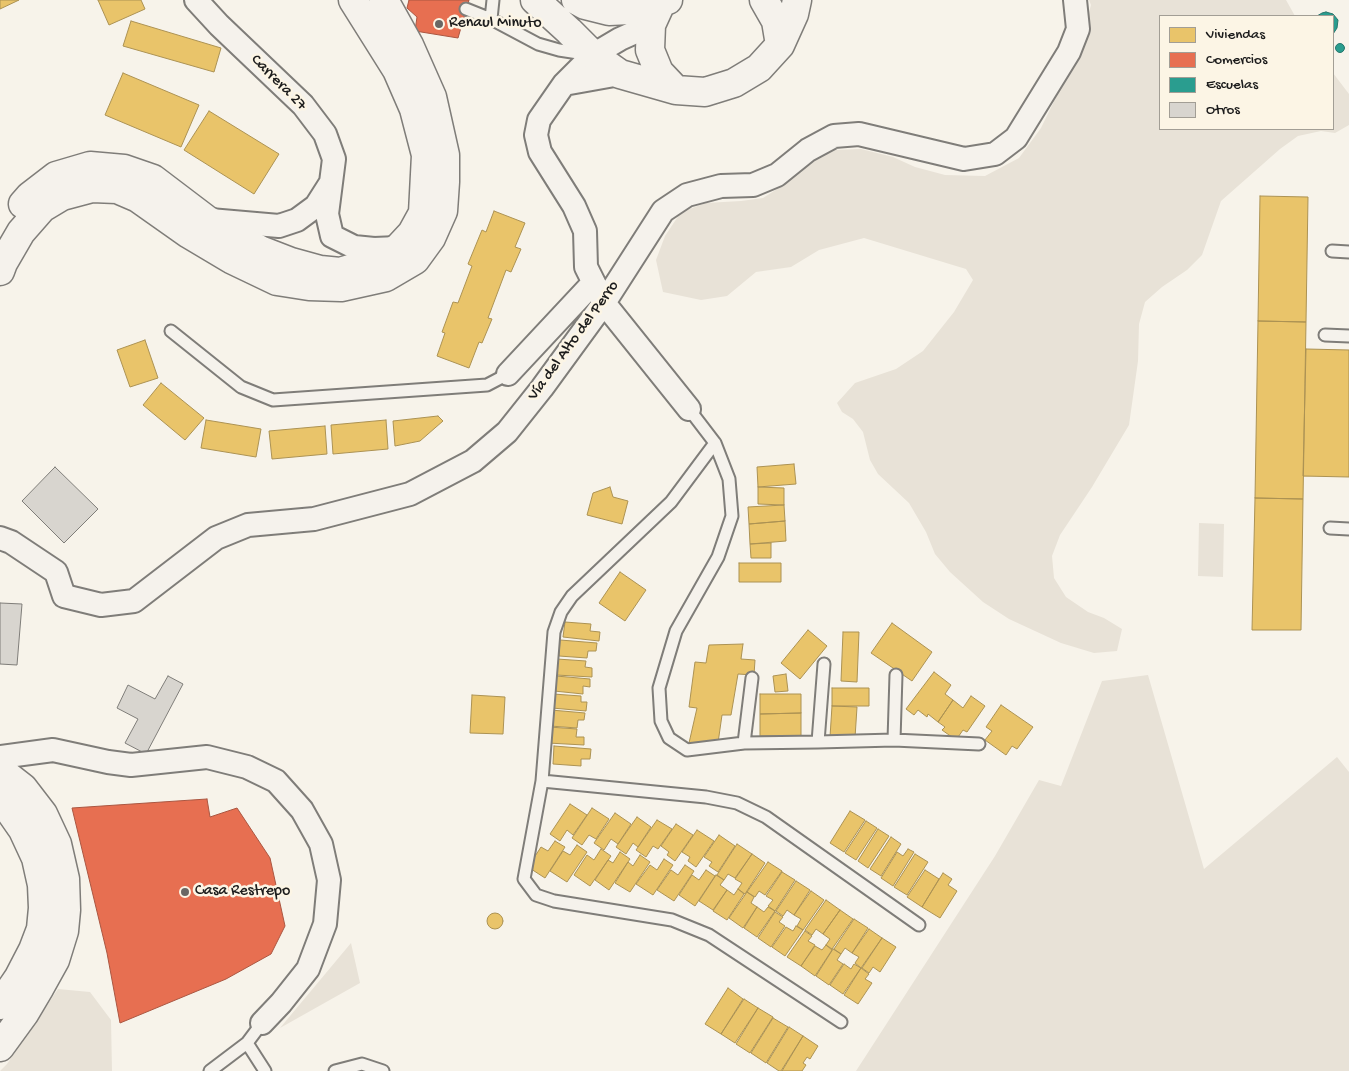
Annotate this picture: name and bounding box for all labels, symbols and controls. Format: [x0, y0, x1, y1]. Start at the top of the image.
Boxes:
place label: Renaul Minuto [449, 14, 541, 34]
legend [1159, 15, 1334, 130]
marker: Renaul Minuto [433, 18, 445, 30]
text: Viviendas [1206, 26, 1265, 44]
street label: Carrera 27 [246, 51, 310, 115]
text: Comercios [1206, 51, 1267, 69]
text: Escuelas [1206, 76, 1258, 94]
text: Otros [1206, 101, 1240, 119]
street label: Vía del Alto del Perro [524, 277, 624, 405]
place label: Casa Restrepo [195, 882, 290, 902]
marker: Casa Restrepo [179, 886, 191, 898]

